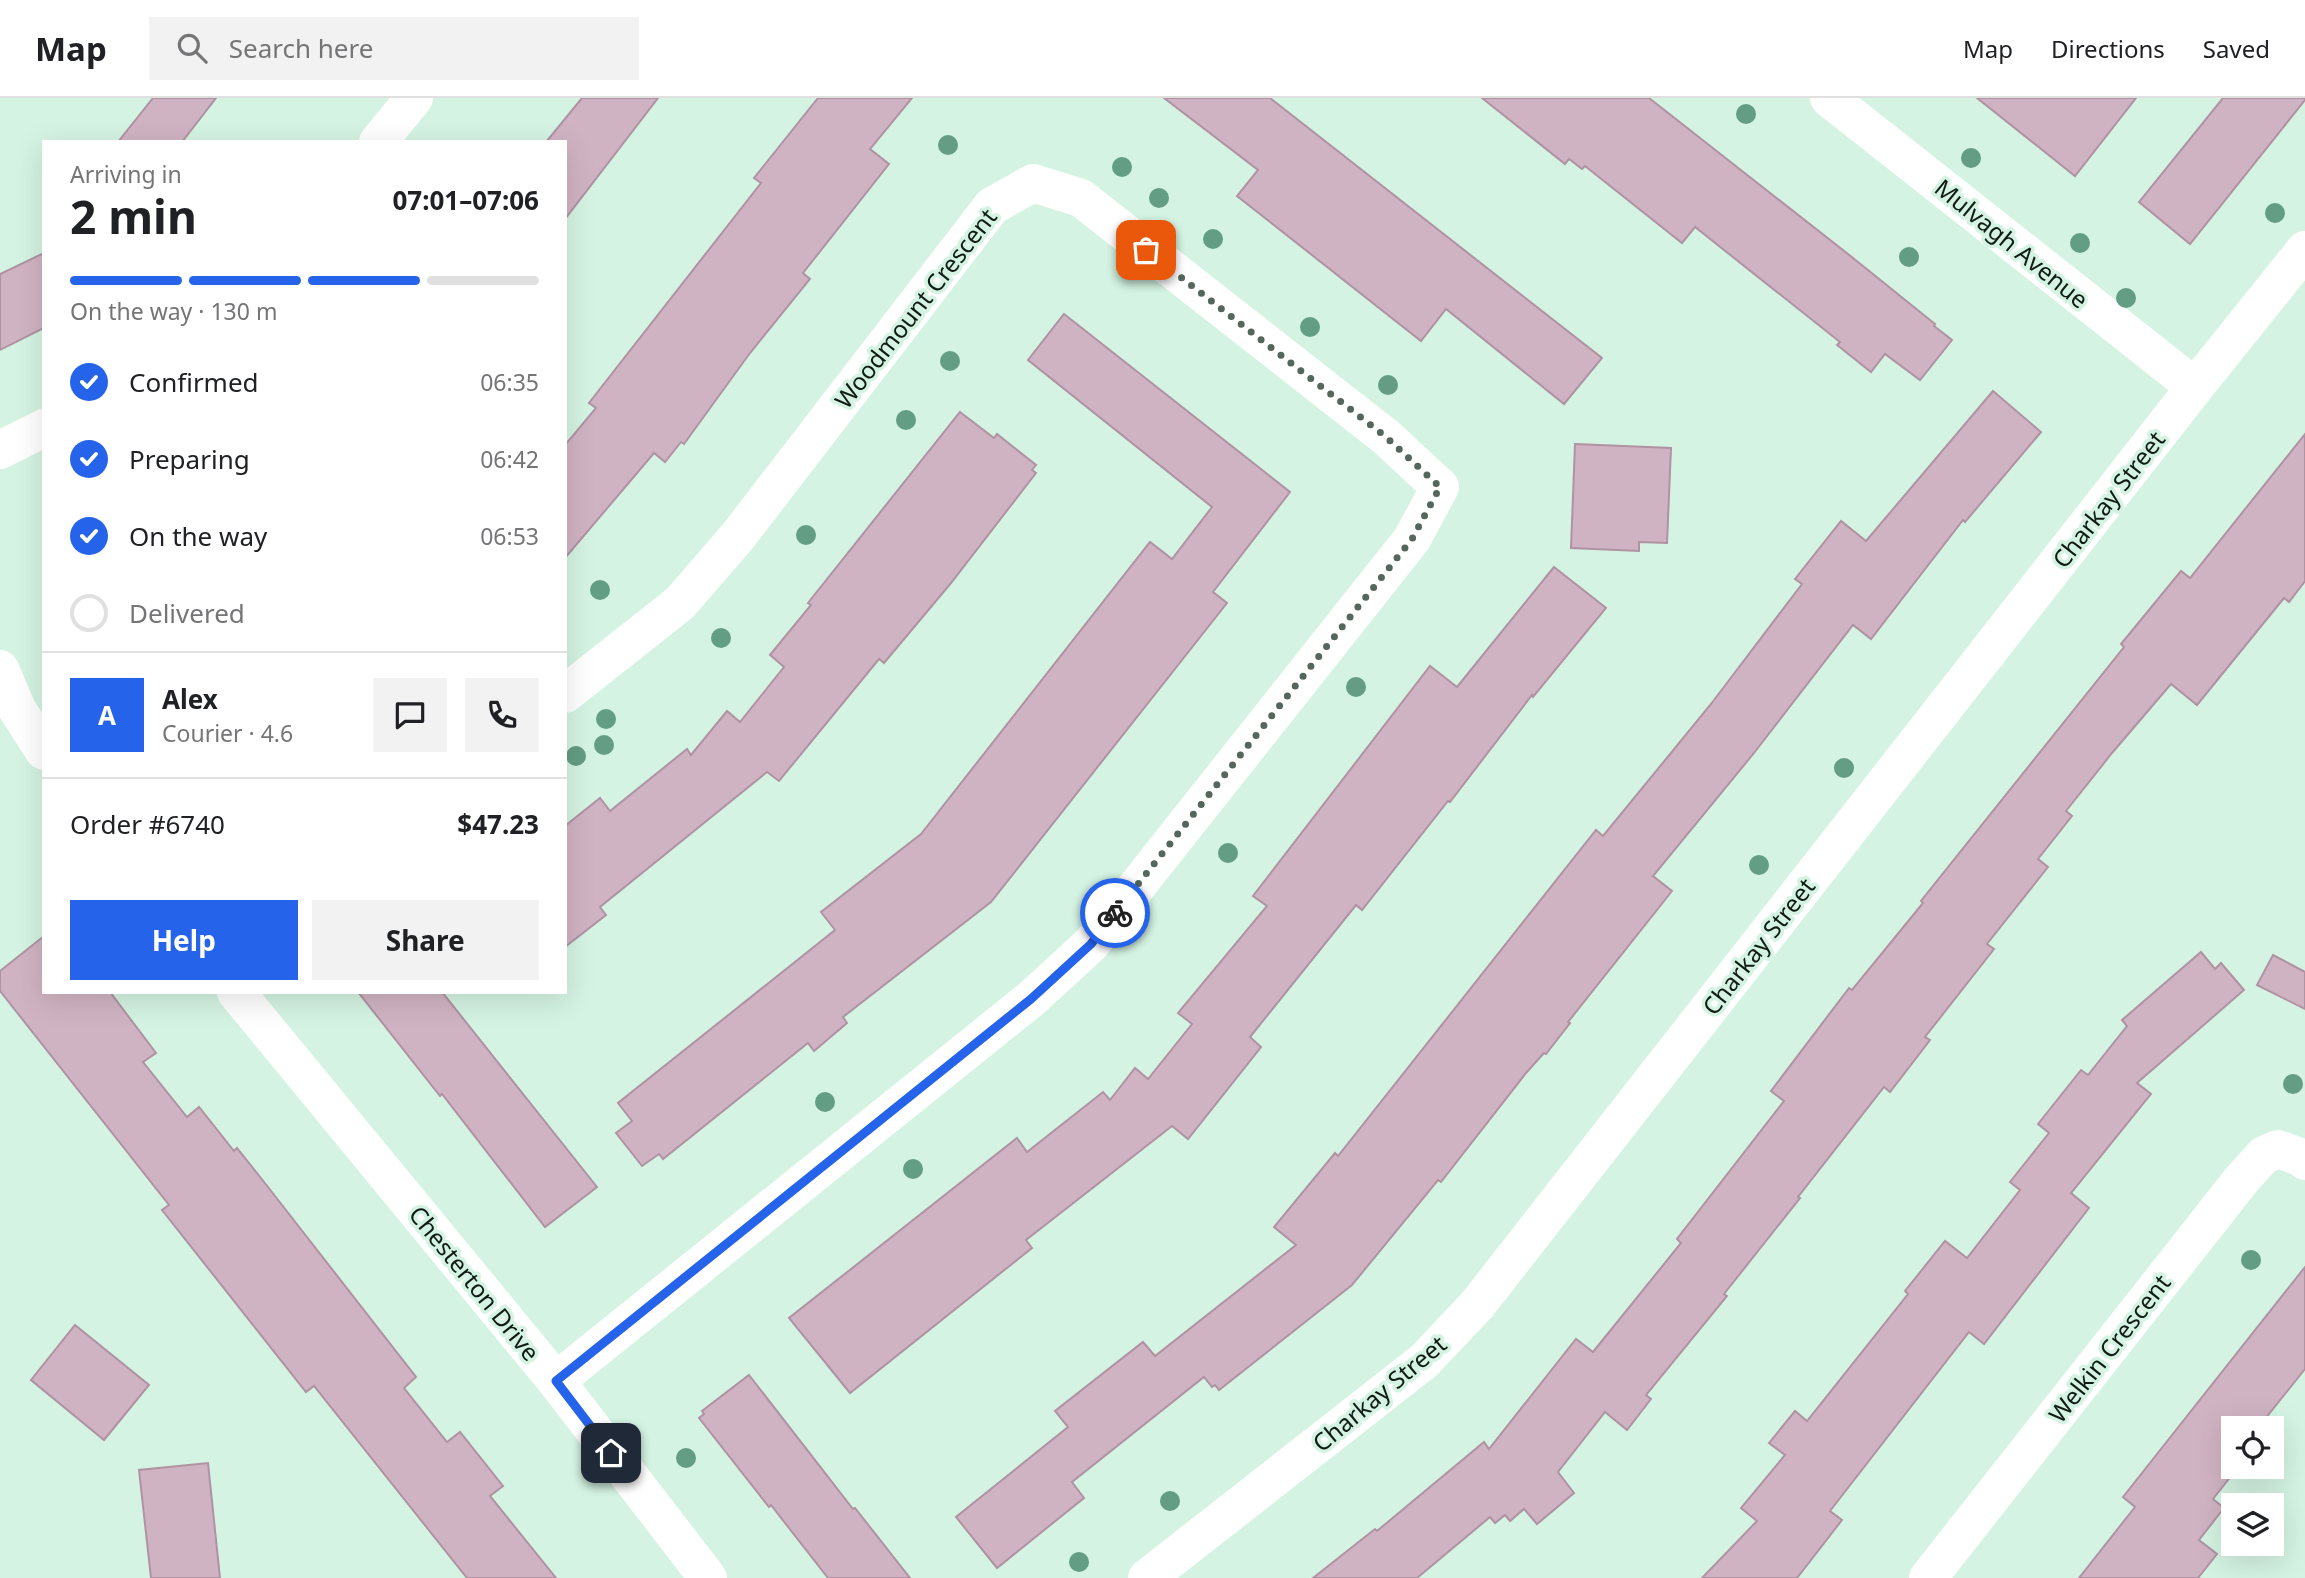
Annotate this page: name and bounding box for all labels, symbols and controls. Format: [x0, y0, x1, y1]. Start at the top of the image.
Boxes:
search box [149, 17, 639, 80]
text: Map [35, 26, 107, 71]
icon: search [173, 29, 211, 67]
text: Search here [229, 30, 373, 66]
text: Map [1963, 32, 2013, 65]
text: Directions [2051, 32, 2165, 65]
text: Saved [2203, 32, 2270, 65]
text: Arriving in [70, 158, 182, 190]
street label: Mulvagh Avenue [1928, 171, 2096, 315]
text: 07:01–07:06 [392, 182, 539, 218]
text: 2 min [70, 185, 197, 247]
street label: Woodmount Crescent [826, 201, 1004, 415]
pin [1116, 220, 1176, 280]
icon: bag [1127, 231, 1165, 269]
text: On the way · 130 m [70, 295, 277, 327]
icon: check [70, 363, 108, 401]
text: Confirmed [129, 364, 259, 400]
text: 06:35 [480, 366, 539, 398]
street label: Charkay Street [2044, 424, 2172, 574]
icon: check [70, 440, 108, 478]
text: Preparing [129, 441, 250, 477]
text: 06:42 [480, 443, 539, 475]
icon: check [70, 517, 108, 555]
text: On the way [129, 518, 267, 554]
text: 06:53 [480, 520, 539, 552]
text: Delivered [129, 595, 245, 631]
button: chat [373, 678, 447, 752]
button: phone [465, 678, 539, 752]
text: Alex [162, 681, 218, 717]
text: A [98, 697, 116, 733]
text: Courier · 4.6 [162, 717, 293, 749]
text: Order #6740 [70, 806, 225, 842]
text: $47.23 [457, 806, 539, 842]
street label: Charkay Street [1694, 871, 1822, 1021]
courier [1080, 878, 1150, 948]
icon: bike [1096, 894, 1134, 932]
button: Help [70, 900, 298, 980]
button: Share [312, 900, 539, 980]
street label: Chesterton Drive [402, 1198, 548, 1368]
street label: Welkin Crescent [2041, 1267, 2178, 1429]
street label: Charkay Street [1305, 1327, 1453, 1459]
map controls [2221, 1416, 2284, 1556]
button: locate [2221, 1416, 2284, 1479]
pin [581, 1423, 641, 1483]
icon: home [592, 1434, 630, 1472]
button: layers [2221, 1493, 2284, 1556]

